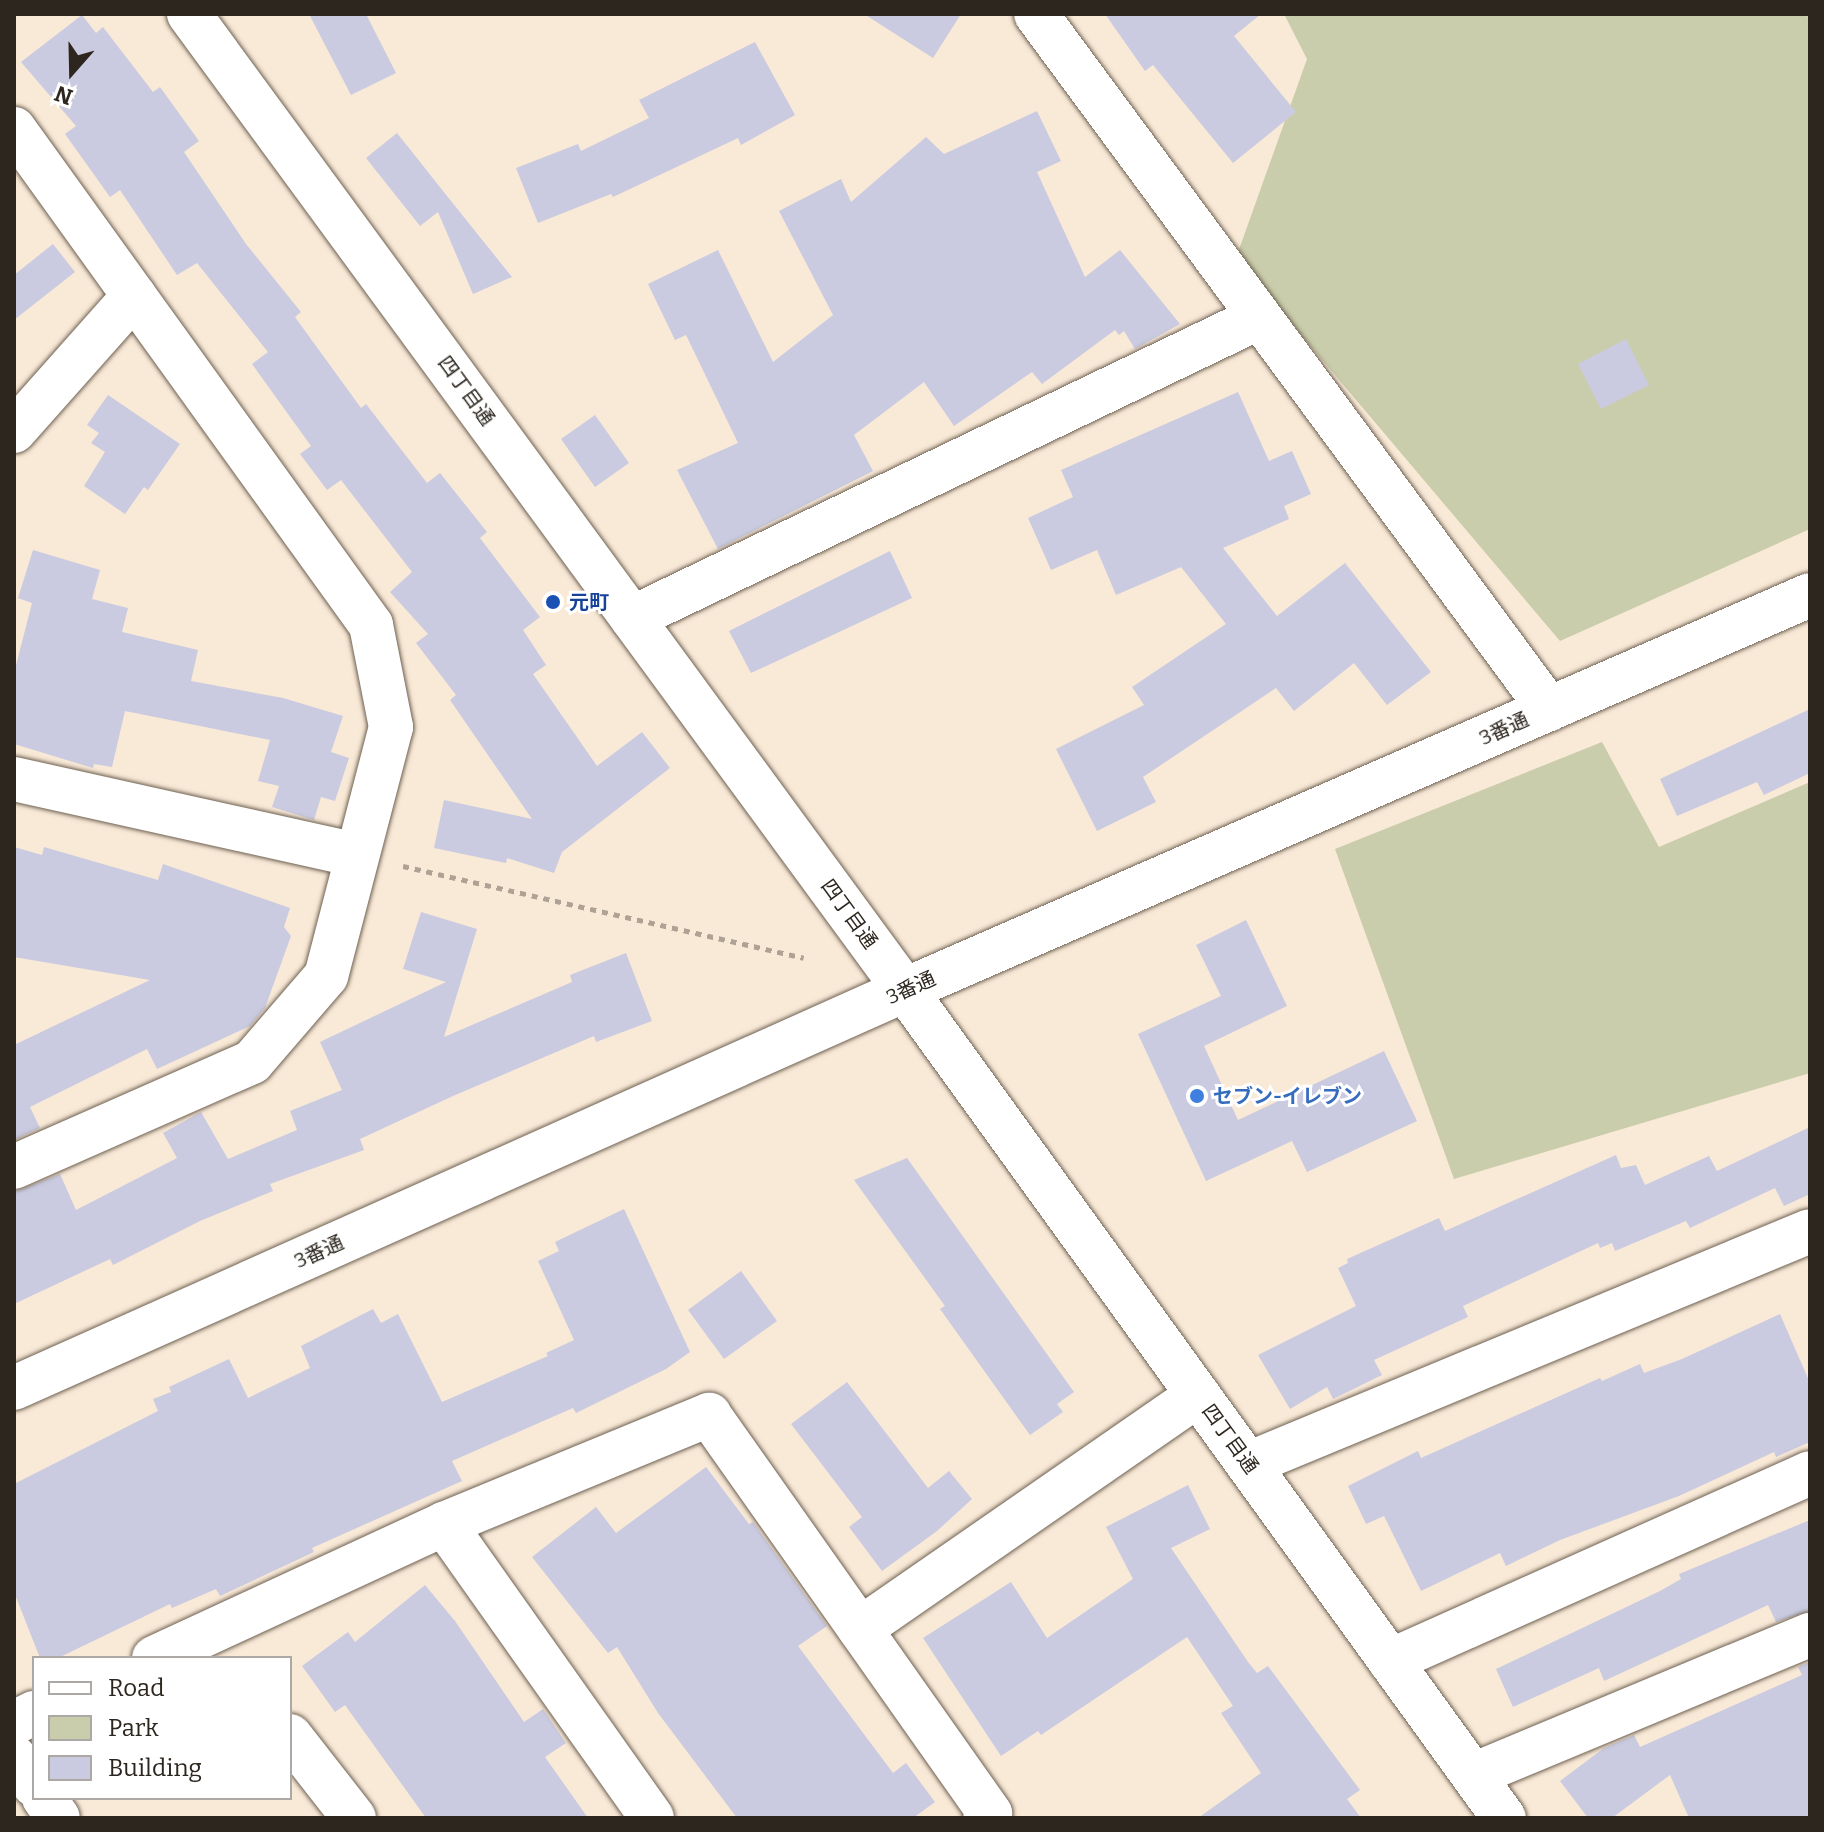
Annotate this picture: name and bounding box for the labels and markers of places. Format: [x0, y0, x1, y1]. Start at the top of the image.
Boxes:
place label: 元町 [569, 590, 609, 614]
marker: 元町 [544, 593, 562, 611]
place label: セブン-イレブン [1213, 1084, 1362, 1108]
marker: セブン-イレブン [1188, 1087, 1206, 1105]

